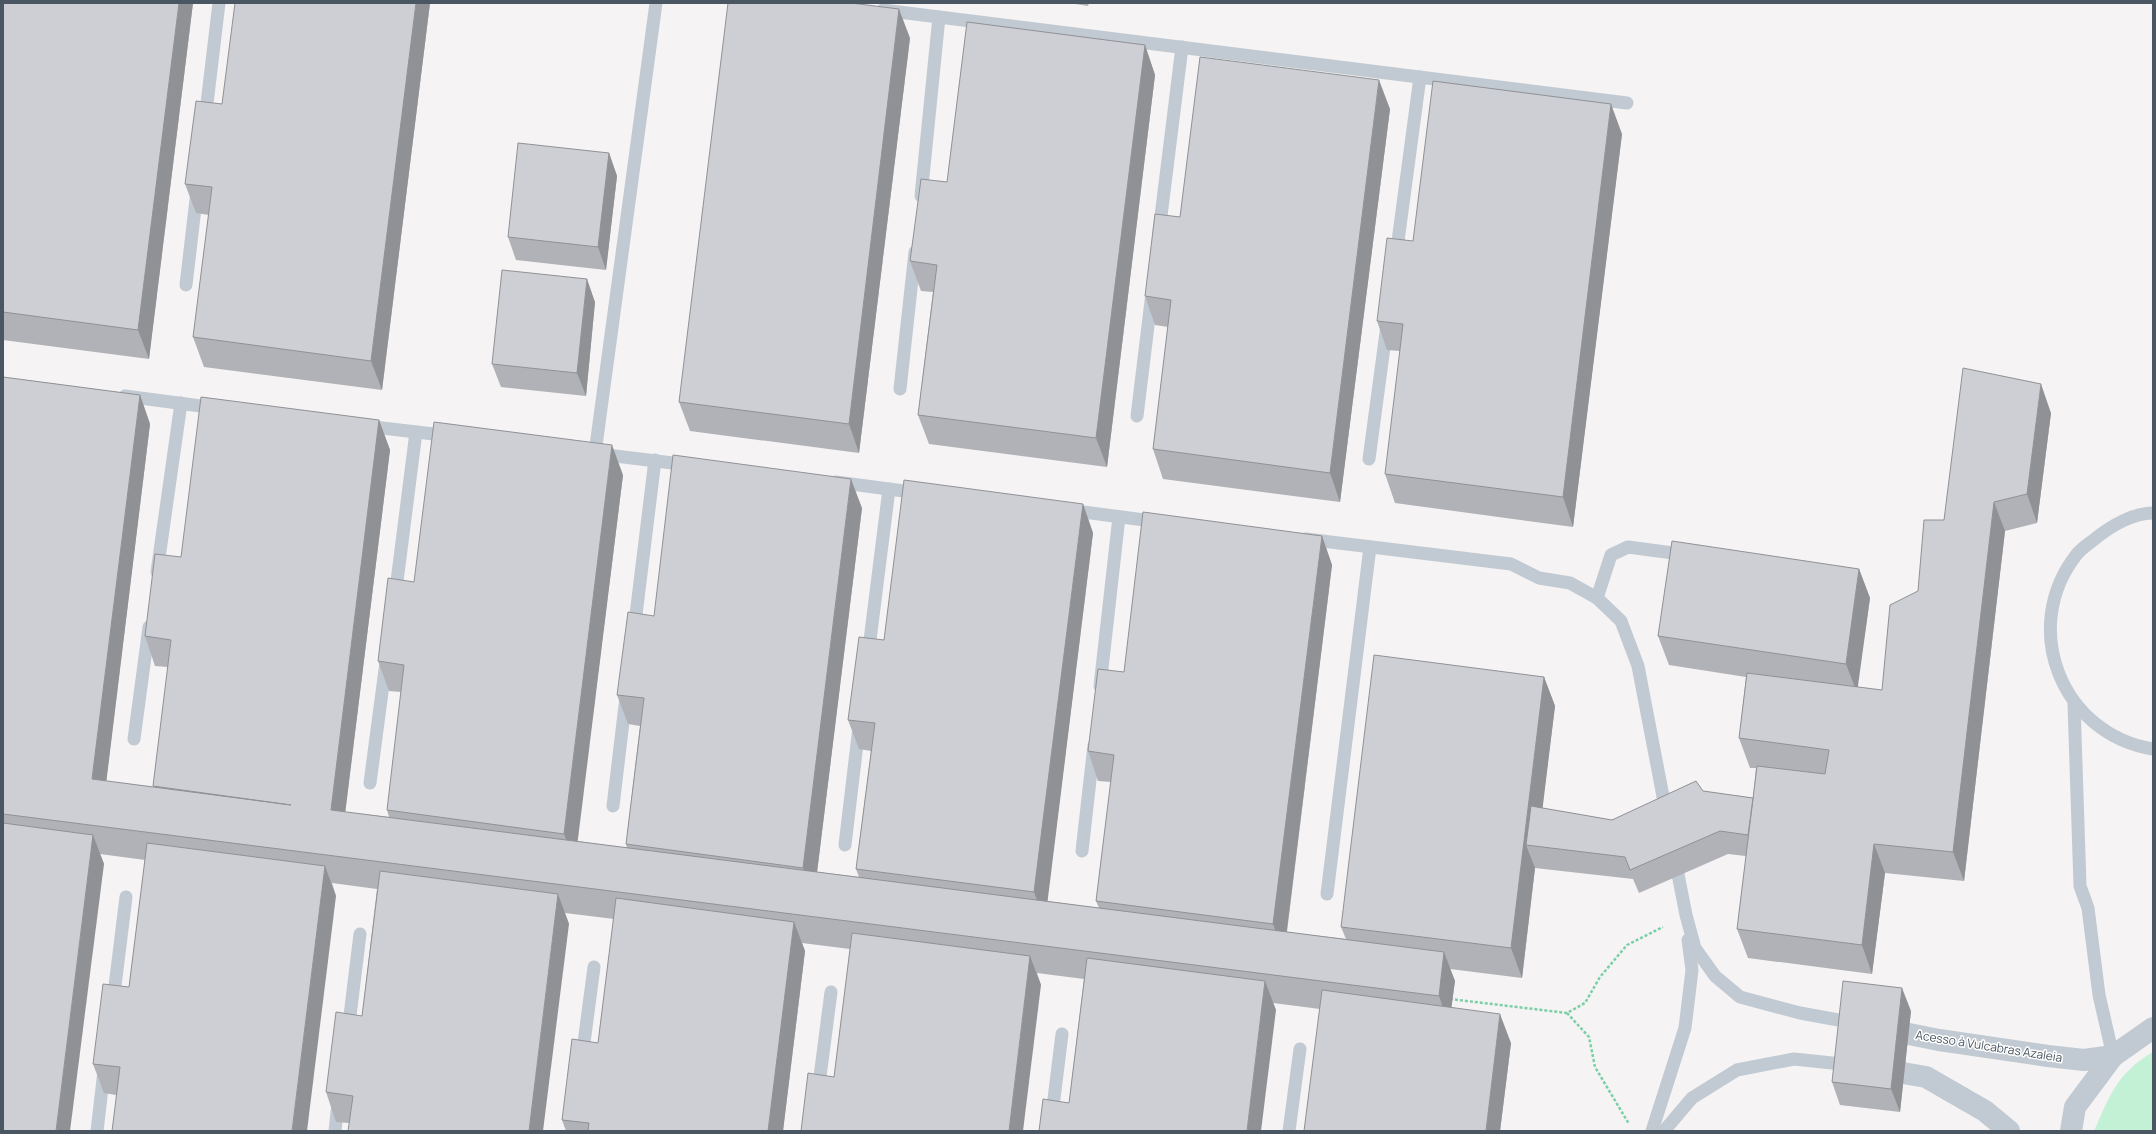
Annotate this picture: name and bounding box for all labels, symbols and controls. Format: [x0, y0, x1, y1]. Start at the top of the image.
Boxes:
street label: Acesso à Vulcabras Azaleia [1914, 1026, 2064, 1066]

